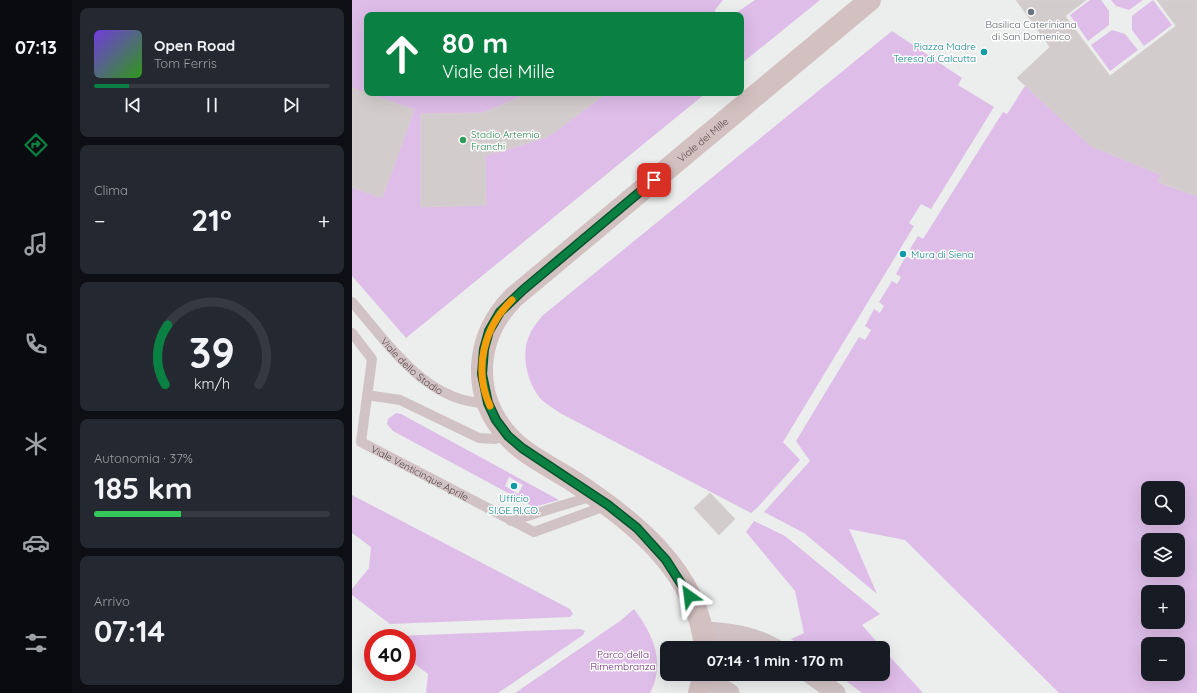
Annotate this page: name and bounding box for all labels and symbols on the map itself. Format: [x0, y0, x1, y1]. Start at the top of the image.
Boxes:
marker: Basilica Cateriniana di San Domenico [1026, 7, 1036, 17]
place label: Basilica Cateriniana di San Domenico [985, 18, 1077, 43]
place label: Piazza Madre Teresa di Calcutta [893, 40, 976, 65]
marker: Piazza Madre Teresa di Calcutta [979, 47, 989, 57]
street label: Viale dei Mille [675, 114, 731, 165]
place label: Stadio Artemio Franchi [471, 128, 540, 153]
marker: Stadio Artemio Franchi [458, 135, 468, 145]
pin [637, 163, 671, 197]
place label: Mura di Siena [911, 248, 974, 261]
marker: Mura di Siena [898, 249, 908, 259]
street label: Viale dello Stadio [378, 335, 446, 397]
street label: Viale Venticinque Aprile [369, 442, 471, 504]
marker: Ufficio SI.GE.RI.CO. [509, 481, 519, 491]
place label: Ufficio SI.GE.RI.CO. [488, 492, 540, 517]
position arrow [668, 575, 710, 617]
speed limit sign: 40 [364, 629, 416, 681]
park label: Parco della Rimembranza [590, 648, 656, 673]

